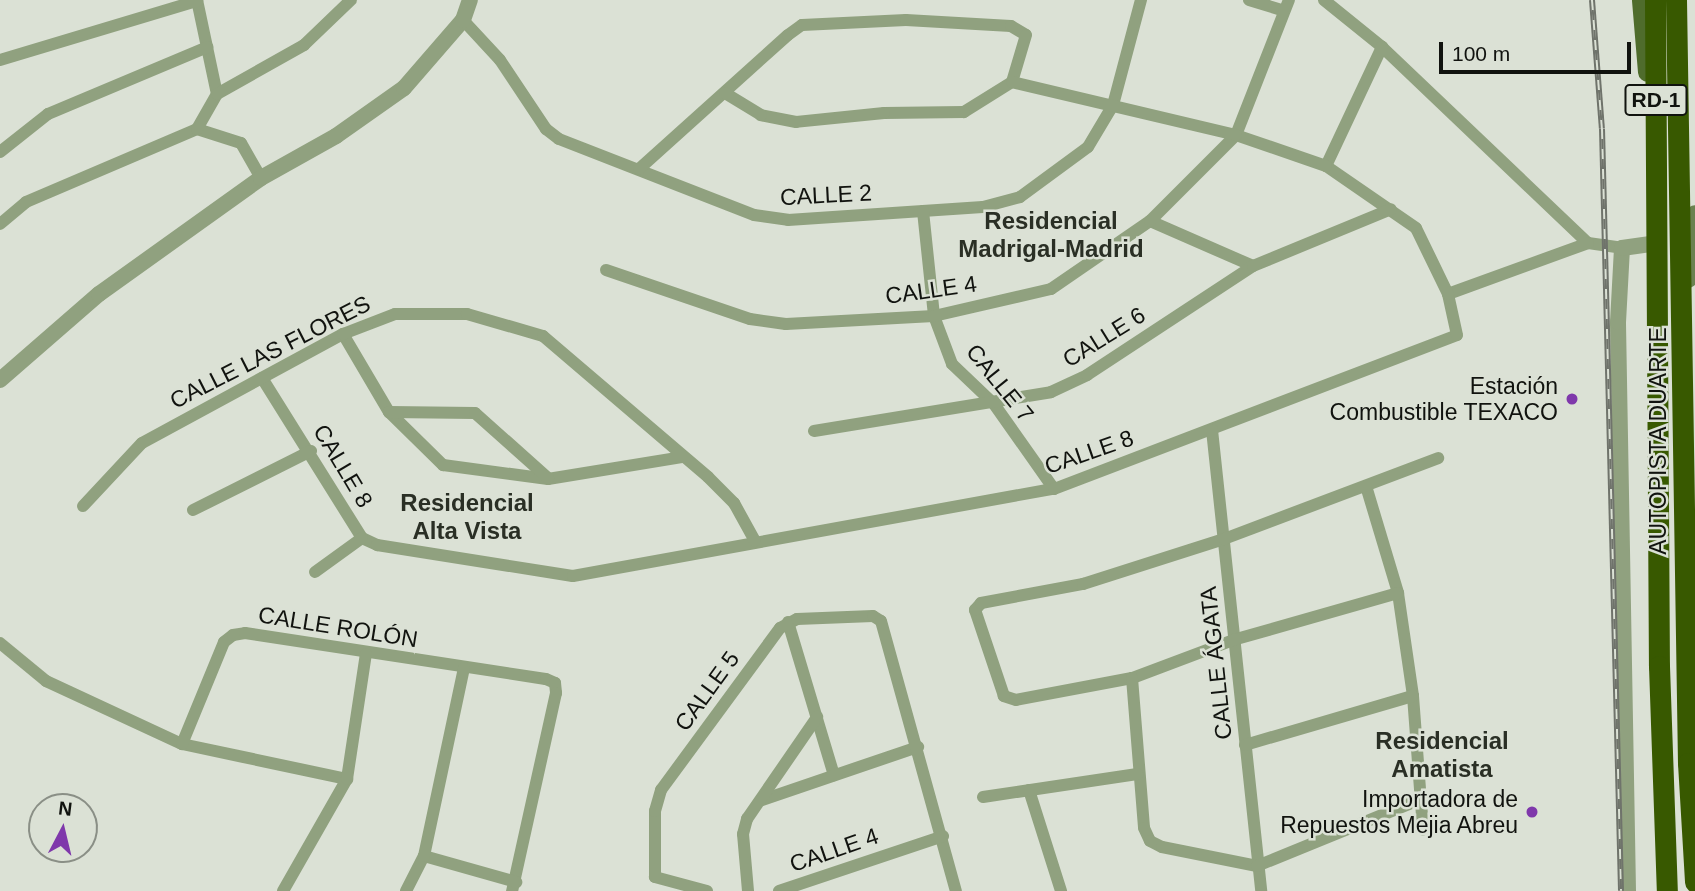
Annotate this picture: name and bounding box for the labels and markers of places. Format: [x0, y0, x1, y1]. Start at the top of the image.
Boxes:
place label: Estación Combustible TEXACO [1329, 372, 1558, 426]
marker: Estación Combustible TEXACO [1564, 391, 1580, 407]
place label: Importadora de Repuestos Mejia Abreu [1279, 785, 1518, 839]
marker: Importadora de Repuestos Mejia Abreu [1524, 804, 1540, 820]

